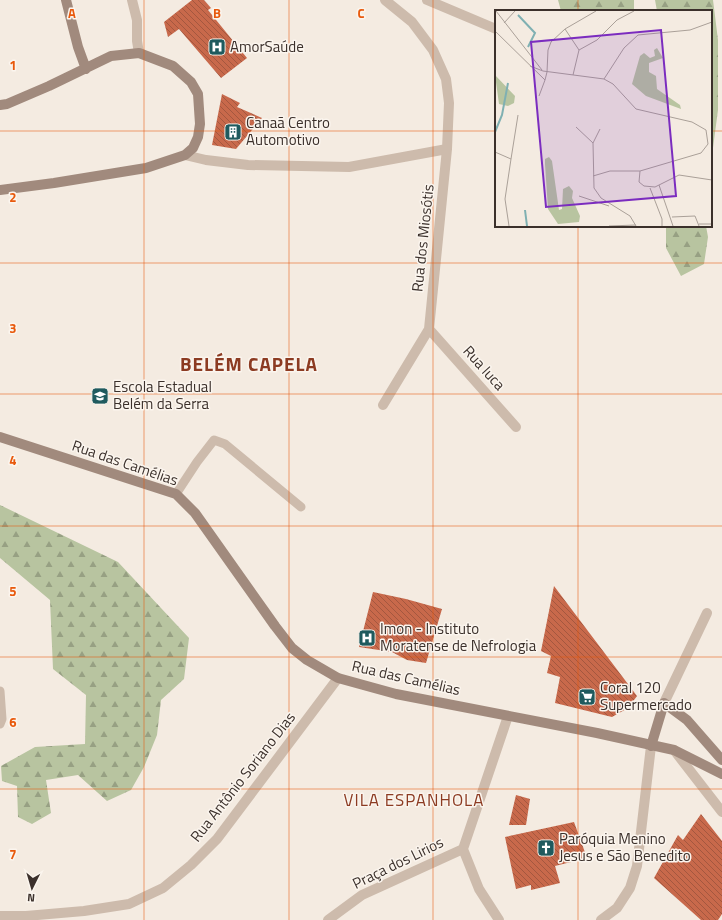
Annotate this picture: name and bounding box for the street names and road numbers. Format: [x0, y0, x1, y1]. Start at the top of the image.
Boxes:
street label: Rua dos Miosótis [405, 183, 440, 293]
street label: Rua Iuca [458, 340, 511, 396]
street label: Rua das Camélias [69, 434, 181, 491]
street label: Rua das Camélias [350, 654, 463, 701]
street label: Rua Antônio Soriano Dias [184, 707, 301, 847]
street label: Praça dos Lirios [348, 831, 447, 895]

